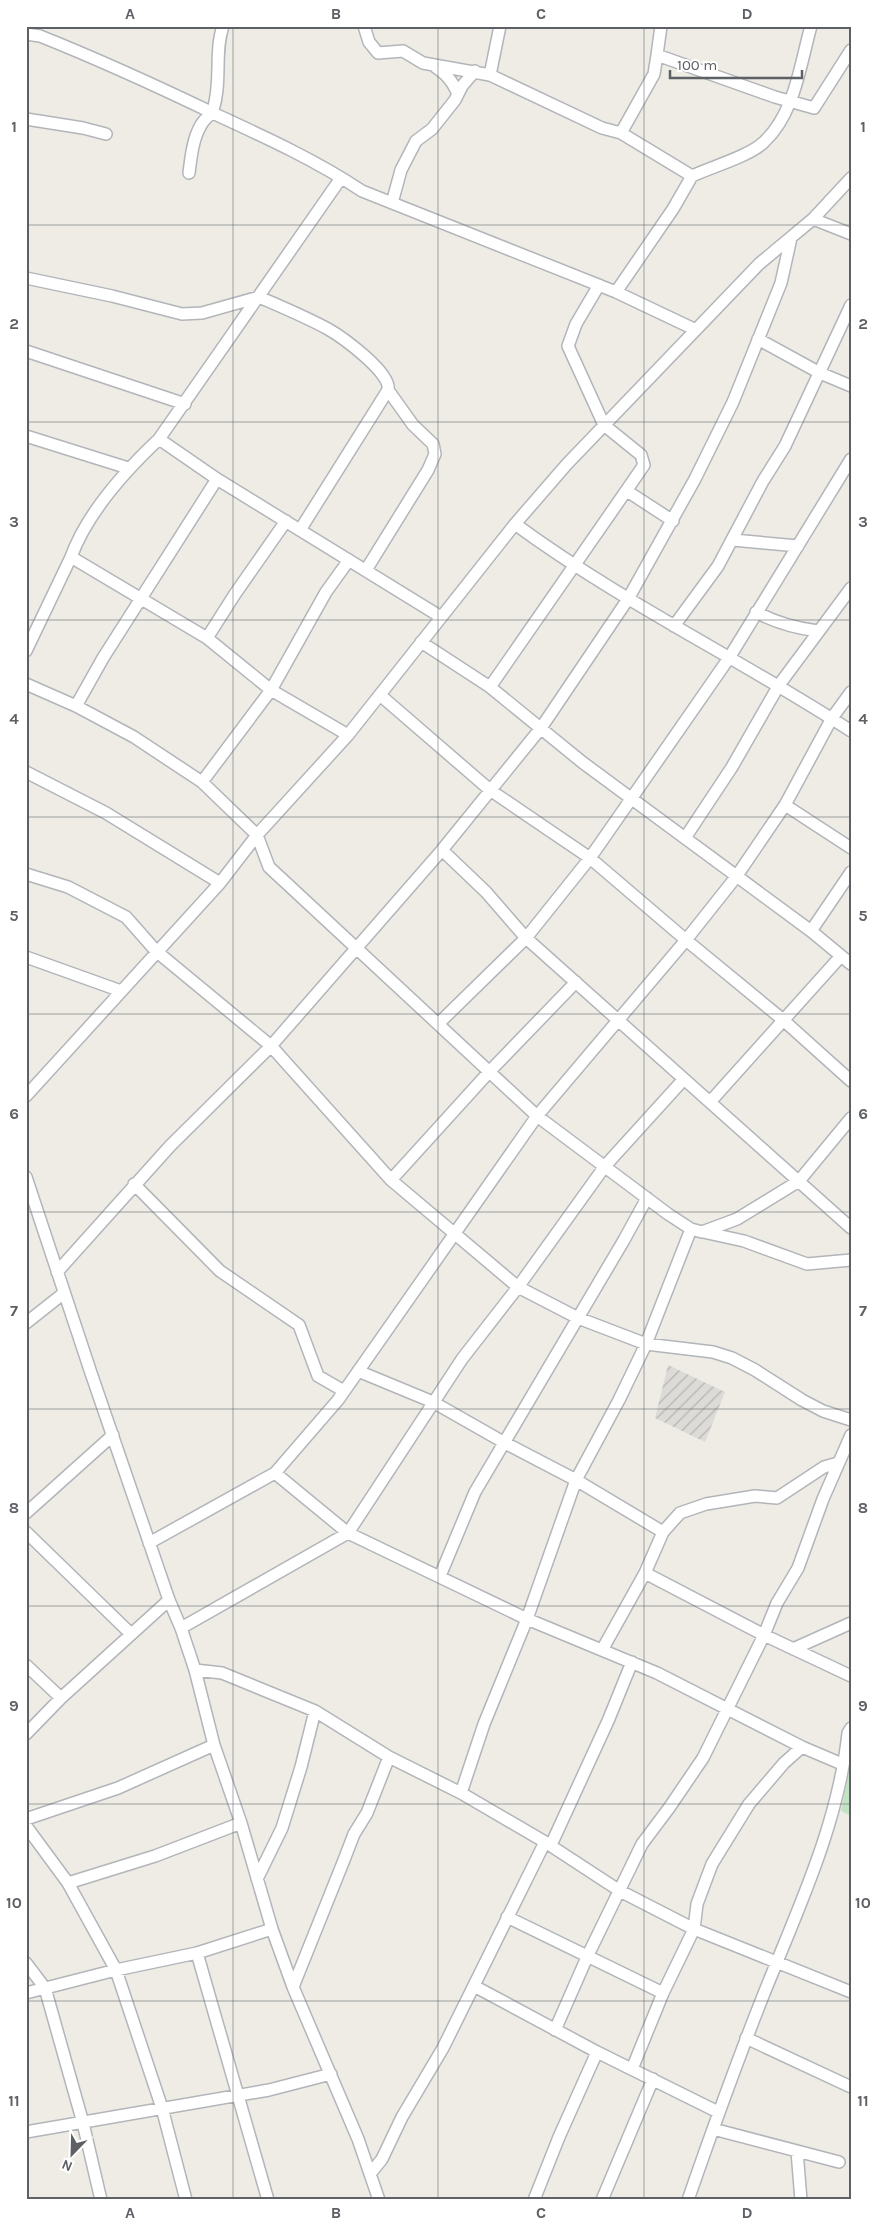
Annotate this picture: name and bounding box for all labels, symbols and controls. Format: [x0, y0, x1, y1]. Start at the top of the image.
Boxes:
text: A [125, 4, 135, 23]
text: B [331, 4, 341, 23]
text: C [536, 4, 546, 23]
text: D [742, 4, 753, 23]
scale bar [670, 48, 802, 80]
text: 100 m [677, 56, 717, 74]
text: 1 [11, 117, 17, 136]
text: 1 [860, 117, 866, 136]
text: 2 [9, 314, 19, 333]
text: 2 [858, 314, 868, 333]
text: 3 [9, 512, 19, 531]
text: 3 [858, 512, 868, 531]
text: 4 [9, 709, 19, 728]
text: 4 [858, 709, 868, 728]
text: 5 [9, 906, 19, 925]
text: 5 [858, 906, 868, 925]
text: 6 [9, 1104, 19, 1123]
text: 6 [858, 1104, 868, 1123]
text: 7 [10, 1301, 18, 1320]
text: 7 [859, 1301, 867, 1320]
text: 8 [9, 1498, 19, 1517]
text: 8 [858, 1498, 868, 1517]
text: 9 [9, 1696, 19, 1715]
text: 9 [858, 1696, 868, 1715]
text: 10 [6, 1893, 22, 1912]
text: 10 [855, 1893, 871, 1912]
text: 11 [8, 2091, 20, 2110]
text: 11 [857, 2091, 869, 2110]
north arrow [48, 2128, 98, 2178]
text: N [59, 2156, 75, 2175]
text: A [125, 2203, 135, 2222]
text: B [331, 2203, 341, 2222]
text: C [536, 2203, 546, 2222]
text: D [742, 2203, 753, 2222]

